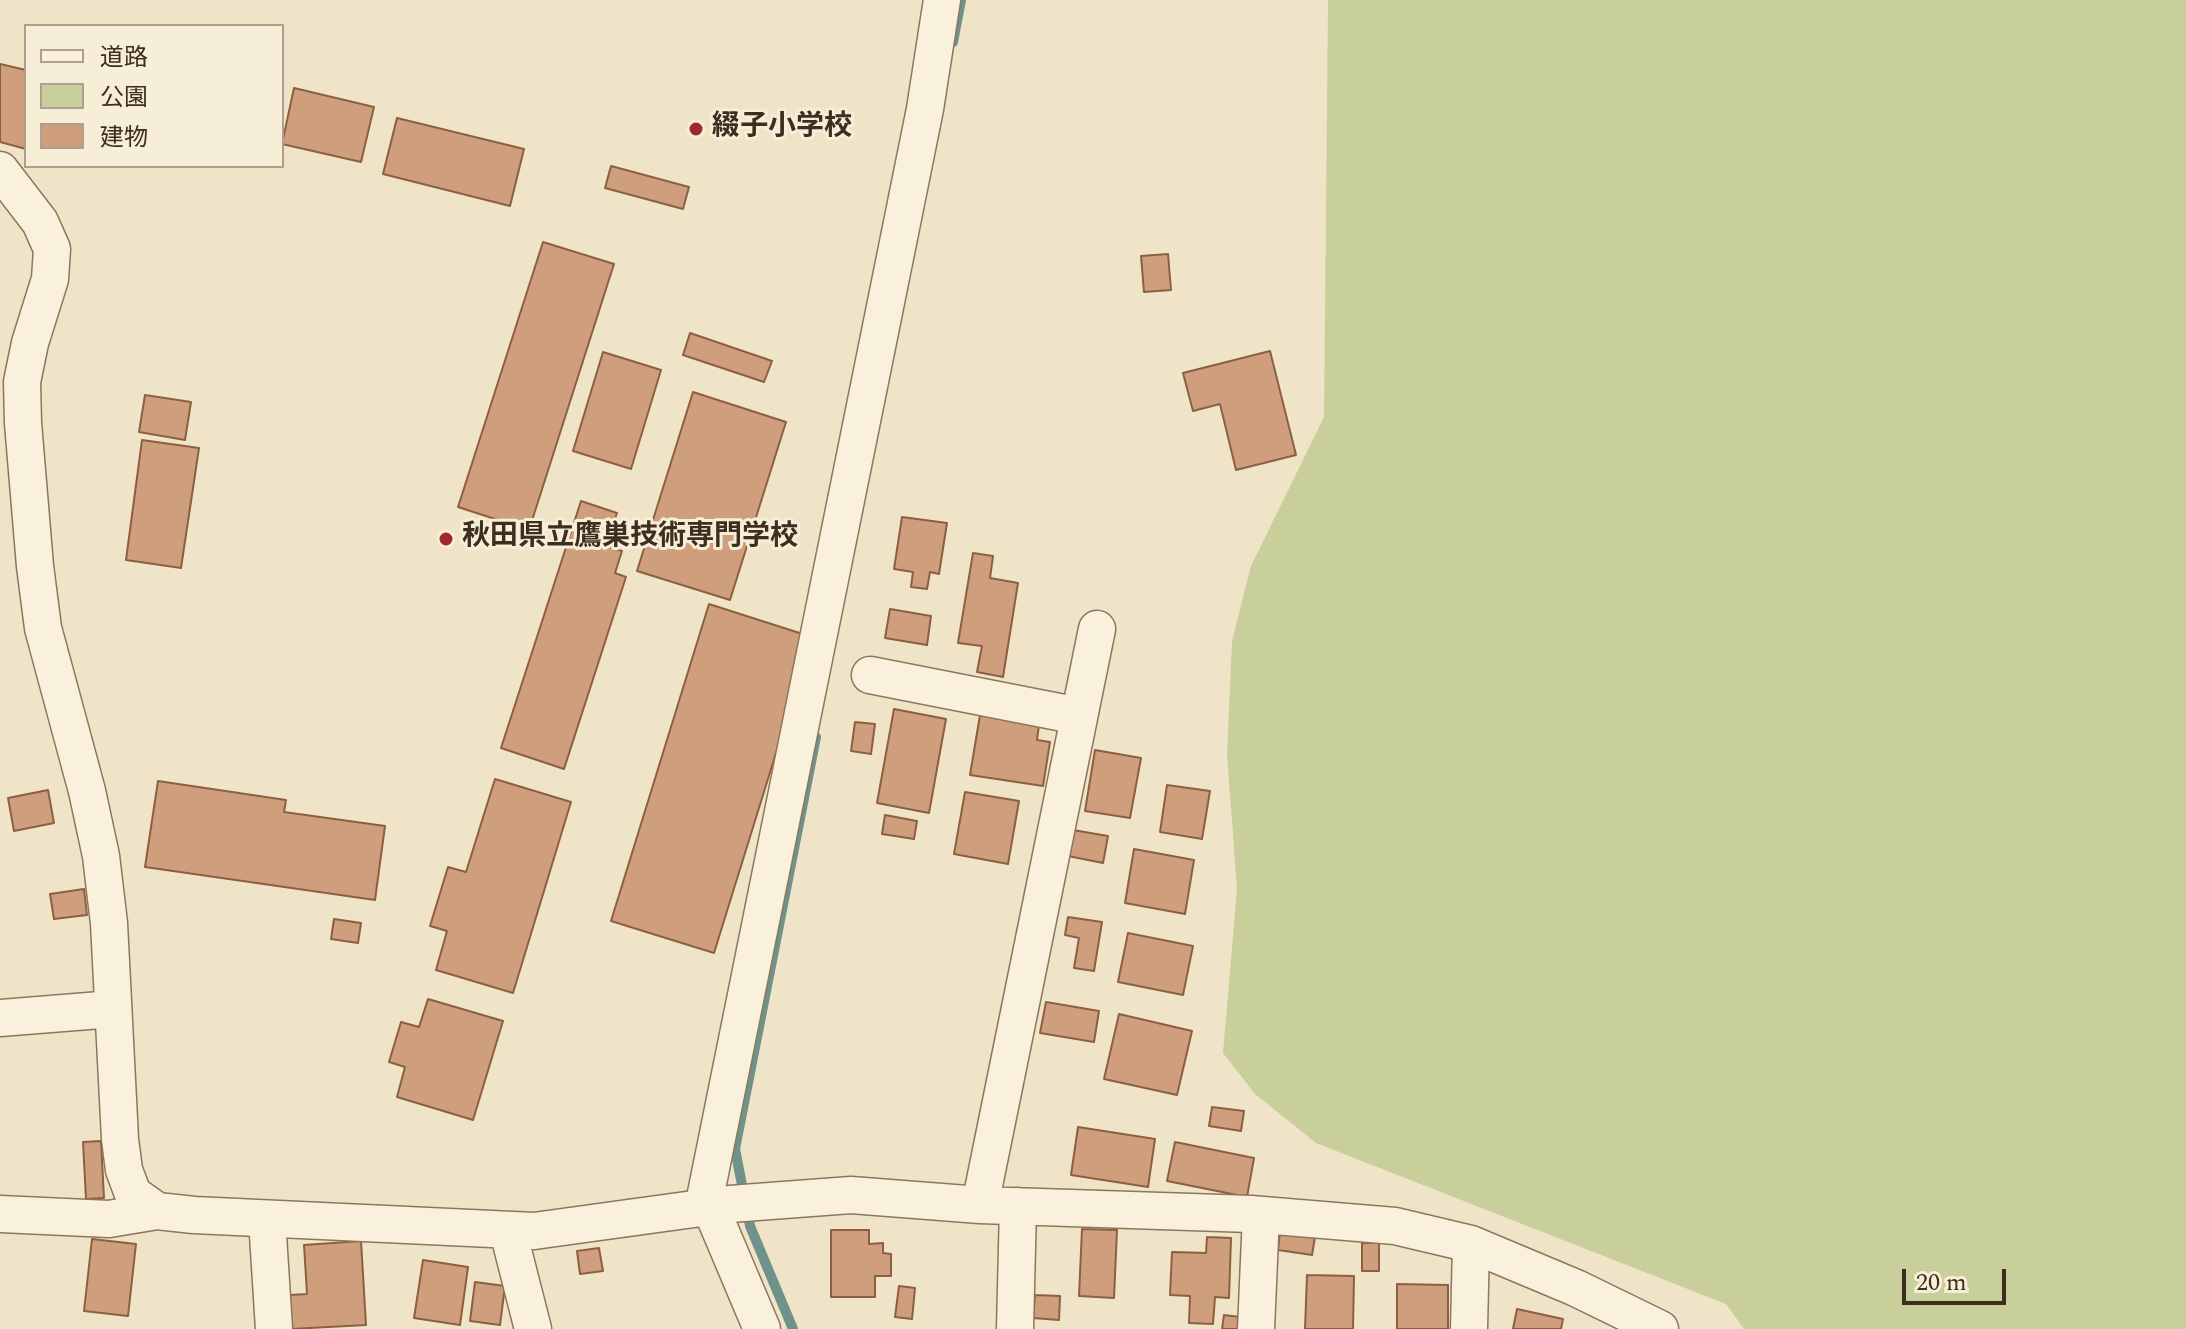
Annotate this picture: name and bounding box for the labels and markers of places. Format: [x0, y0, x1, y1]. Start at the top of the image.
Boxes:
place label: 綴子小学校 [712, 112, 852, 146]
marker: 綴子小学校 [687, 120, 705, 138]
place label: 秋田県立鷹巣技術専門学校 [462, 522, 798, 556]
marker: 秋田県立鷹巣技術専門学校 [437, 530, 455, 548]

